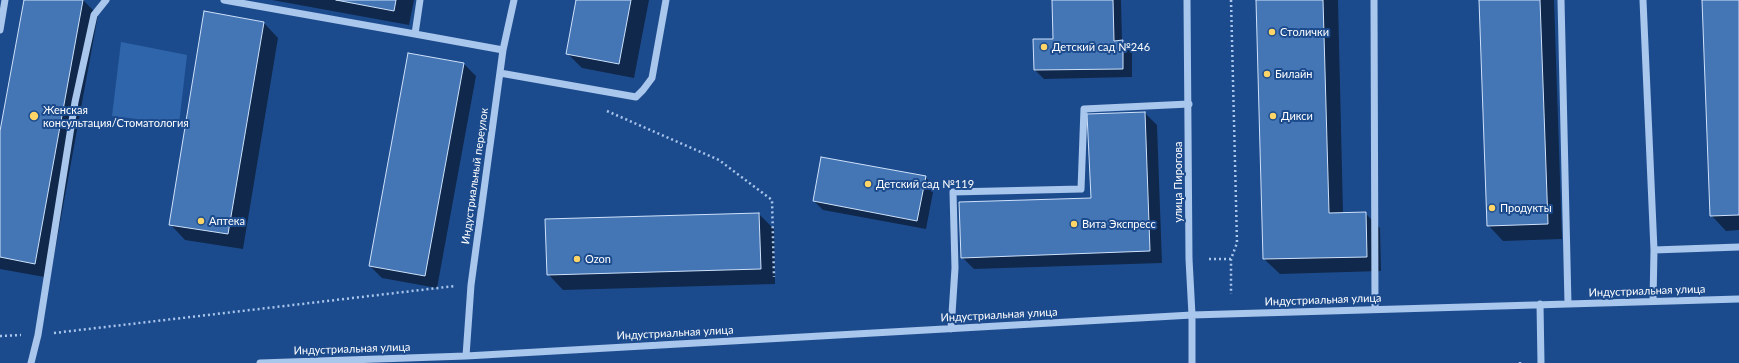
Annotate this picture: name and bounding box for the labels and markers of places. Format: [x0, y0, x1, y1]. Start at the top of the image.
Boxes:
place label: Столички [1280, 25, 1329, 39]
marker: Столички [1267, 27, 1277, 37]
place label: Детский сад №246 [1052, 40, 1150, 54]
marker: Детский сад №246 [1039, 42, 1049, 52]
place label: Билайн [1275, 67, 1312, 81]
marker: Билайн [1262, 69, 1272, 79]
place label: Женская консультация/Стоматология [43, 103, 189, 129]
place label: Дикси [1281, 109, 1313, 123]
marker: Женская консультация/Стоматология [28, 110, 40, 122]
marker: Дикси [1268, 111, 1278, 121]
place label: Детский сад №119 [876, 177, 974, 191]
marker: Детский сад №119 [863, 179, 873, 189]
place label: Продукты [1500, 201, 1552, 215]
marker: Продукты [1487, 203, 1497, 213]
place label: Аптека [209, 214, 245, 228]
marker: Аптека [196, 216, 206, 226]
place label: Вита Экспресс [1082, 217, 1156, 231]
marker: Вита Экспресс [1069, 219, 1079, 229]
place label: Ozon [585, 252, 611, 266]
marker: Ozon [572, 254, 582, 264]

